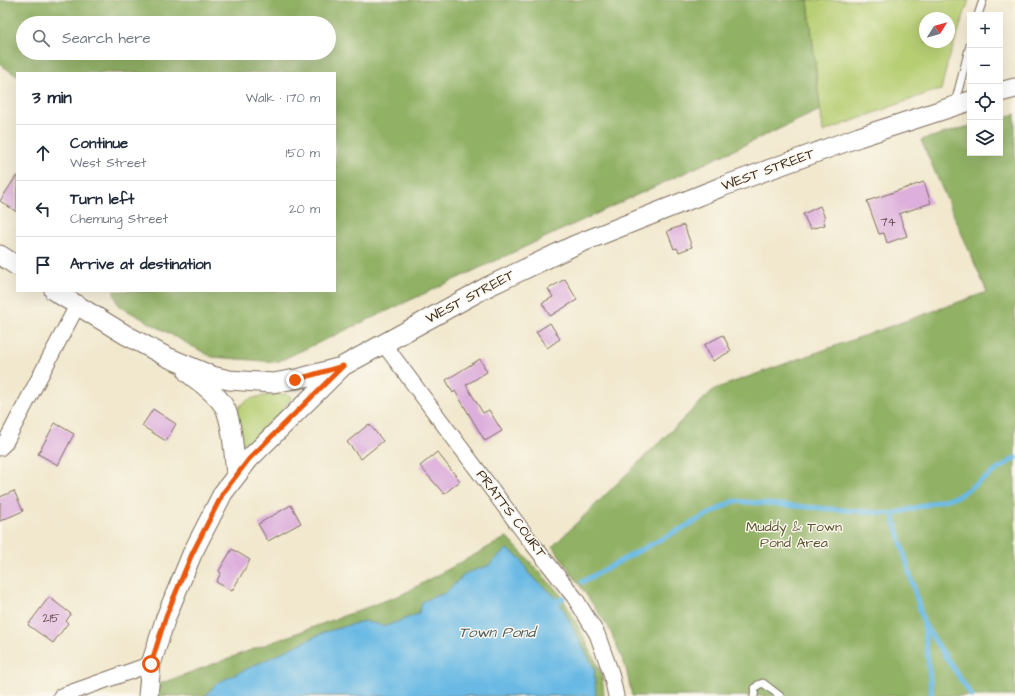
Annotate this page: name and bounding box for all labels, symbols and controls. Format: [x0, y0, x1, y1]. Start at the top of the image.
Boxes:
north arrow [919, 12, 955, 48]
map controls [967, 12, 1003, 156]
button: + [967, 12, 1003, 48]
search box [16, 16, 336, 60]
icon: search [30, 27, 52, 49]
text: Search here [62, 28, 151, 49]
button: − [967, 48, 1003, 84]
button: locate [967, 84, 1003, 120]
text: 3 min [32, 86, 72, 110]
text: Walk · 170 m [246, 89, 320, 107]
button: layers [967, 120, 1003, 156]
text: Continue [70, 133, 128, 154]
icon: ahead [32, 142, 54, 164]
text: 150 m [286, 144, 320, 162]
street label: WEST STREET [719, 144, 818, 196]
text: West Street [70, 154, 146, 172]
text: Turn left [70, 189, 134, 210]
icon: left [32, 198, 54, 220]
text: 20 m [289, 200, 320, 218]
text: Chemung Street [70, 210, 168, 228]
house number: 74 [880, 214, 896, 231]
icon: arrive [32, 254, 54, 276]
text: Arrive at destination [70, 254, 211, 275]
street label: WEST STREET [422, 265, 518, 329]
route end [286, 371, 304, 389]
street label: PRATTS COURT [471, 466, 551, 562]
park label: Muddy & Town Pond Area [746, 517, 842, 553]
house number: 215 [43, 610, 60, 627]
water label: Town Pond [459, 622, 539, 643]
route start [142, 655, 160, 673]

